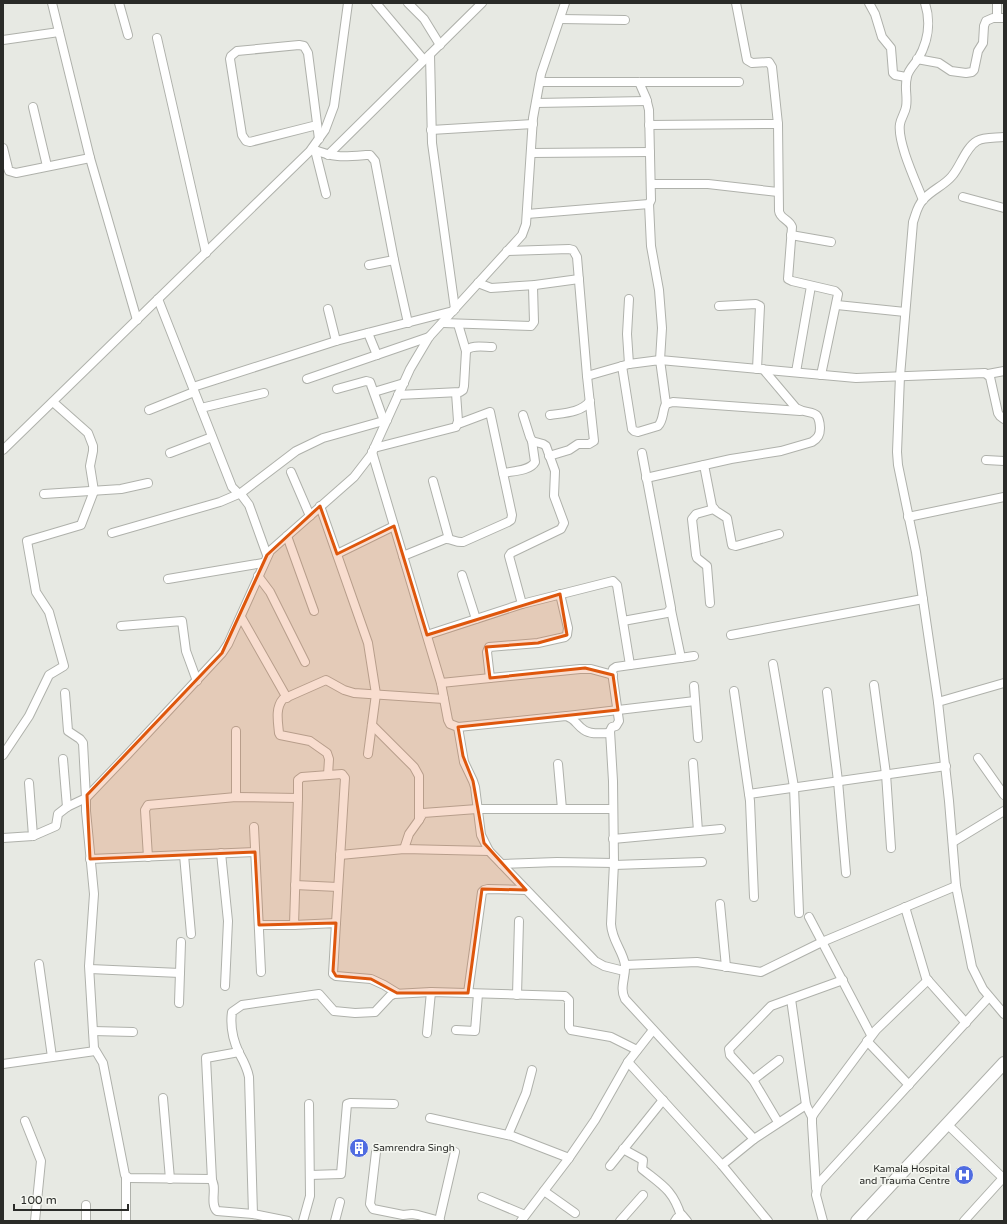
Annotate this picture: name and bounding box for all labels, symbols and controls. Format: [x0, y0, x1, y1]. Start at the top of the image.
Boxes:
building icon: Samrendra Singh [348, 1137, 370, 1159]
place label: Samrendra Singh [373, 1142, 455, 1154]
place label: Kamala Hospital and Trauma Centre [859, 1163, 950, 1187]
hospital icon: Kamala Hospital and Trauma Centre [953, 1164, 975, 1186]
scale bar [14, 1186, 128, 1212]
text: 100 m [20, 1193, 57, 1207]

